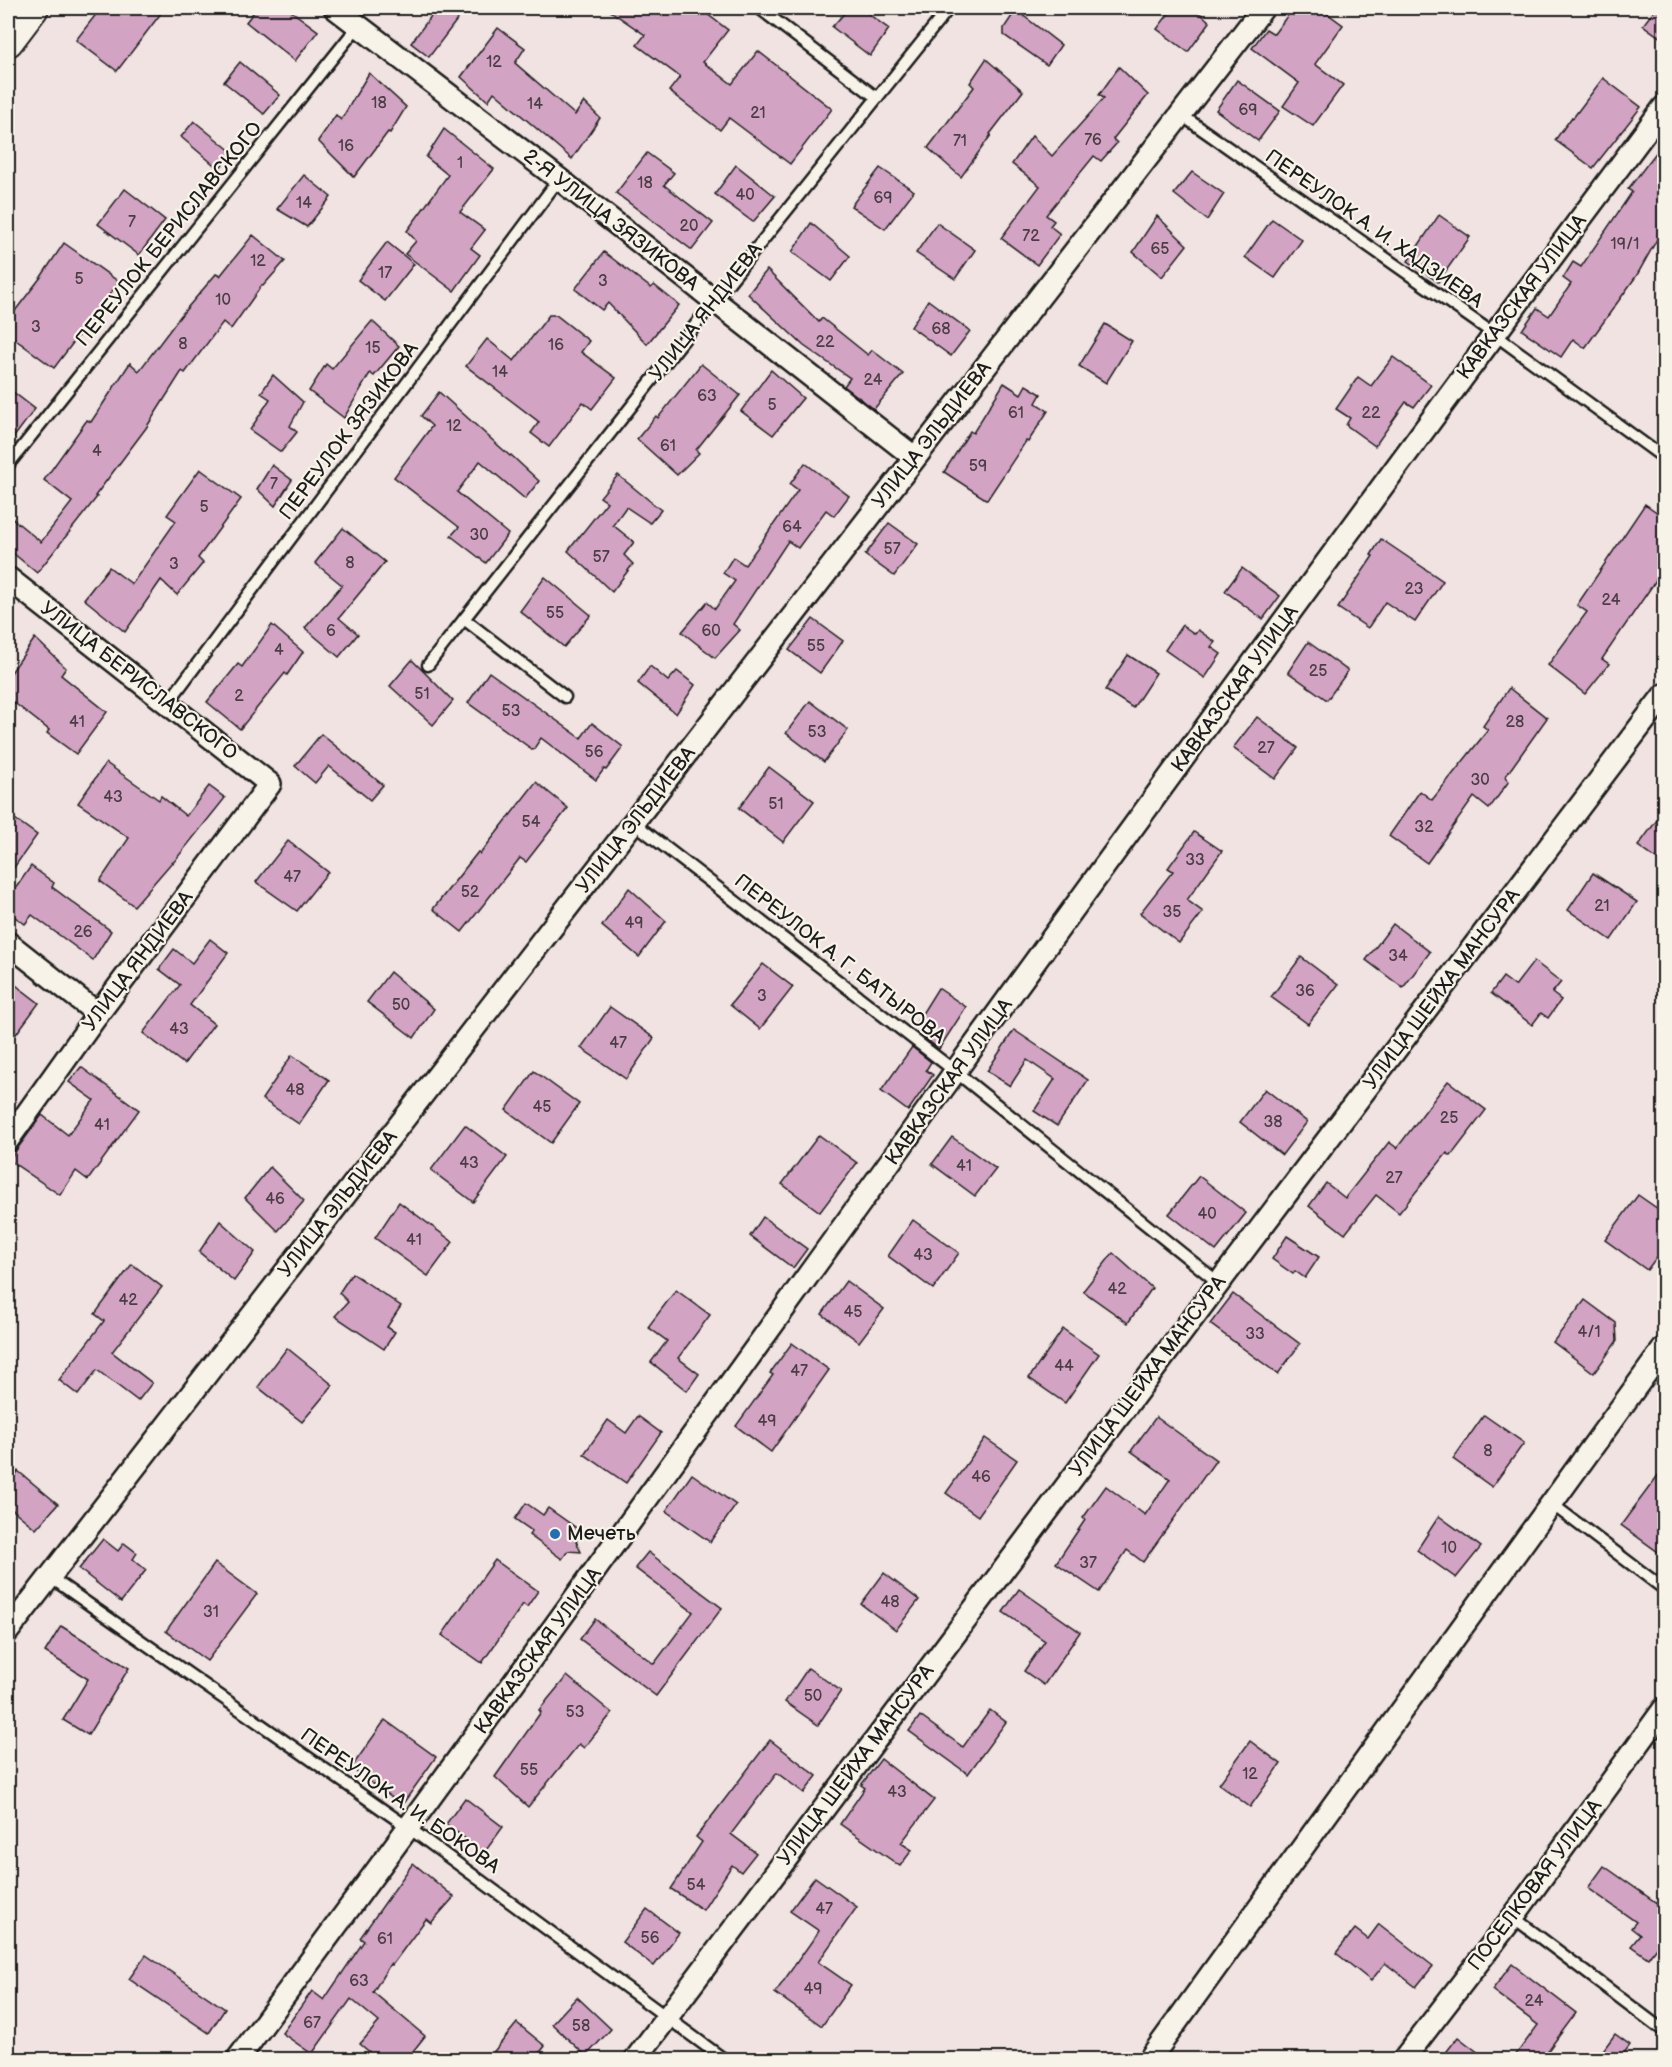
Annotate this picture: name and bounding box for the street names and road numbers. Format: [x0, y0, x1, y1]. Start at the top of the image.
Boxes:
street label: ПЕРЕУЛОК БЕРИСЛАВСКОГО [71, 117, 267, 351]
street label: 2-Я УЛИЦА ЗЯЗИКОВА [519, 144, 704, 296]
street label: ПЕРЕУЛОК А. И. ХАДЗИЕВА [1260, 145, 1488, 314]
street label: КАВКАЗСКАЯ УЛИЦА [1452, 209, 1592, 384]
street label: УЛИЦА ЯНДИЕВА [644, 237, 768, 386]
street label: ПЕРЕУЛОК ЗЯЗИКОВА [274, 337, 424, 524]
street label: УЛИЦА ЭЛЬДИЕВА [867, 356, 997, 513]
street label: УЛИЦА БЕРИСЛАВСКОГО [36, 597, 242, 765]
street label: КАВКАЗСКАЯ УЛИЦА [1166, 600, 1304, 777]
street label: УЛИЦА ЭЛЬДИЕВА [571, 741, 701, 898]
street label: ПЕРЕУЛОК А. Г. БАТЫРОВА [730, 869, 951, 1049]
street label: УЛИЦА ШЕЙХА МАНСУРА [1359, 883, 1526, 1094]
street label: УЛИЦА ЯНДИЕВА [78, 886, 199, 1036]
street label: КАВКАЗСКАЯ УЛИЦА [880, 993, 1018, 1170]
street label: УЛИЦА ЭЛЬДИЕВА [273, 1125, 403, 1282]
street label: УЛИЦА ШЕЙХА МАНСУРА [1065, 1270, 1232, 1481]
street label: КАВКАЗСКАЯ УЛИЦА [469, 1562, 607, 1739]
street label: УЛИЦА ШЕЙХА МАНСУРА [773, 1659, 940, 1870]
street label: ПЕРЕУЛОК А. И. БОКОВА [296, 1723, 505, 1879]
street label: ПОСЕЛКОВАЯ УЛИЦА [1463, 1794, 1608, 1975]

